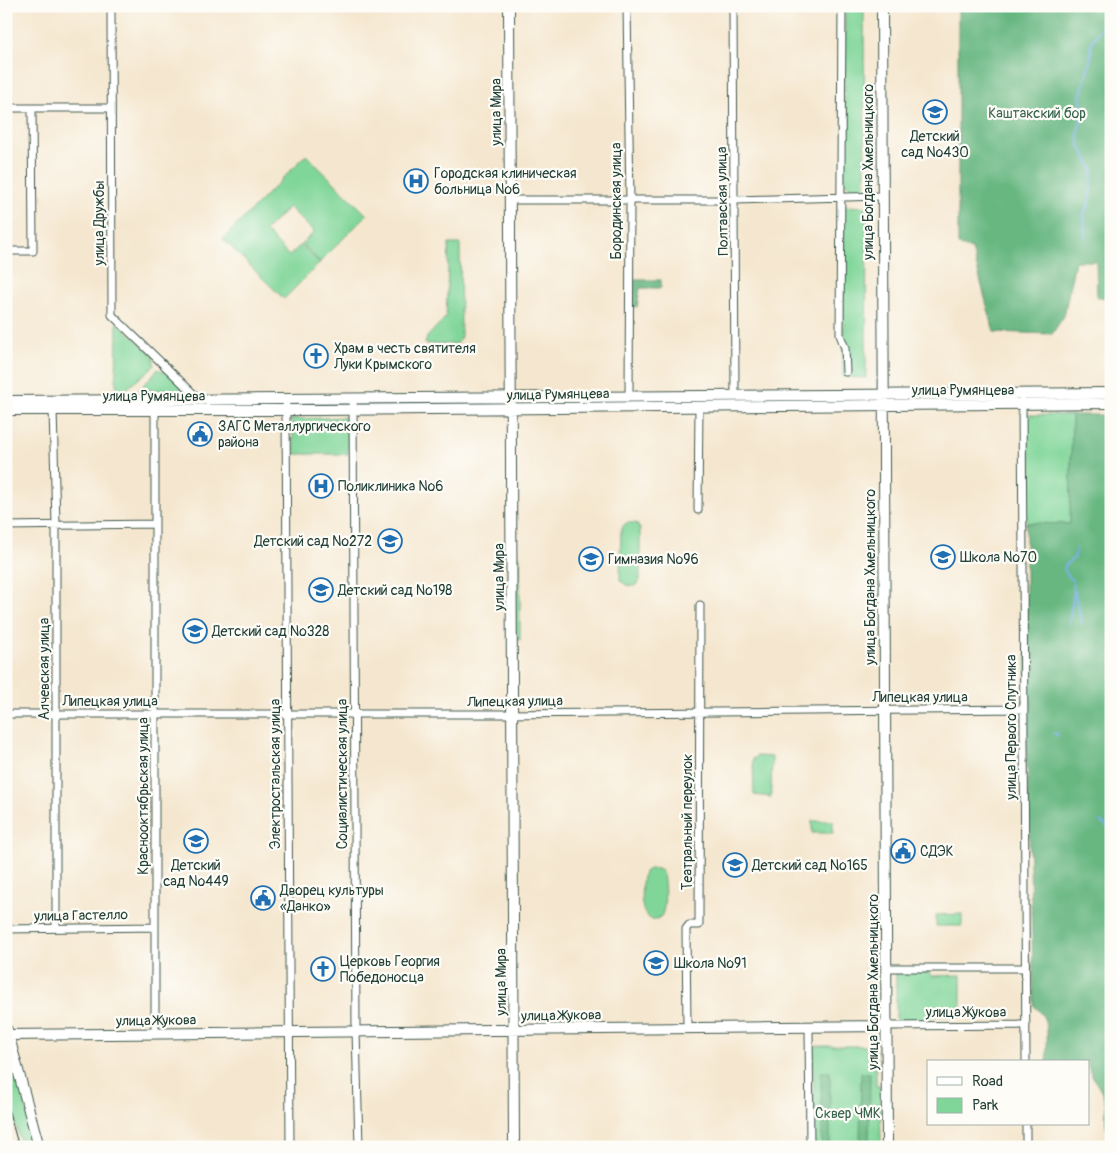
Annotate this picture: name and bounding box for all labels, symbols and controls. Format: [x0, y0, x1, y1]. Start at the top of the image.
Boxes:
street label: улица Мира [488, 78, 505, 147]
street label: улица Богдана Хмельницкого [860, 84, 877, 261]
school or university icon: Детский сад №430 [922, 99, 948, 125]
park label: Каштакский бор [988, 105, 1086, 122]
place label: Детский сад №430 [901, 128, 969, 161]
street label: Бородинская улица [608, 143, 625, 259]
street label: Полтавская улица [713, 146, 732, 256]
place label: Городская клиническая больница №6 [434, 165, 577, 198]
hospital icon: Городская клиническая больница №6 [403, 168, 429, 194]
street label: улица Дружбы [91, 181, 108, 266]
place label: Храм в честь святителя Луки Крымского [333, 340, 476, 373]
church icon: Храм в честь святителя Луки Крымского [303, 343, 329, 369]
street label: улица Румянцева [911, 382, 1014, 399]
street label: улица Румянцева [506, 385, 610, 404]
street label: улица Румянцева [102, 388, 205, 405]
place label: ЗАГС Металлургического района [218, 418, 371, 451]
public building icon: ЗАГС Металлургического района [187, 421, 213, 447]
hospital icon: Поликлиника №6 [308, 473, 334, 499]
place label: Поликлиника №6 [338, 478, 443, 495]
street label: улица Богдана Хмельницкого [862, 489, 879, 666]
school or university icon: Детский сад №272 [377, 528, 403, 554]
place label: Детский сад №272 [253, 533, 372, 550]
street label: улица Мира [491, 543, 508, 612]
school or university icon: Школа №70 [930, 544, 956, 570]
school or university icon: Гимназия №96 [578, 546, 604, 572]
place label: Школа №70 [960, 549, 1037, 566]
place label: Гимназия №96 [608, 551, 699, 568]
school or university icon: Детский сад №198 [308, 577, 334, 603]
place label: Детский сад №198 [337, 582, 452, 599]
street label: Алчевская улица [36, 618, 53, 720]
school or university icon: Детский сад №328 [182, 618, 208, 644]
place label: Детский сад №328 [211, 623, 329, 640]
street label: улица Первого Спутника [1003, 654, 1020, 801]
street label: Липецкая улица [871, 689, 968, 706]
street label: Липецкая улица [466, 692, 563, 711]
street label: Липецкая улица [61, 693, 158, 710]
street label: Электростальская улица [267, 699, 284, 849]
street label: Социалистическая улица [334, 699, 351, 849]
street label: Краснооктябрьская улица [135, 717, 152, 875]
street label: Театральный переулок [679, 754, 696, 890]
school or university icon: Детский сад №449 [183, 828, 209, 854]
public building icon: СДЭК [890, 838, 916, 864]
place label: СДЭК [920, 843, 954, 860]
school or university icon: Детский сад №165 [722, 852, 748, 878]
place label: Детский сад №449 [163, 857, 229, 890]
place label: Детский сад №165 [751, 857, 868, 874]
place label: Дворец культуры «Данко» [279, 882, 384, 915]
public building icon: Дворец культуры «Данко» [250, 885, 276, 911]
street label: улица Богдана Хмельницкого [865, 894, 882, 1071]
street label: улица Гастелло [33, 906, 129, 925]
street label: улица Мира [493, 948, 510, 1017]
school or university icon: Школа №91 [643, 950, 669, 976]
place label: Церковь Георгия Победоносца [340, 953, 440, 986]
place label: Школа №91 [674, 955, 747, 972]
church icon: Церковь Георгия Победоносца [310, 956, 336, 982]
street label: улица Жукова [925, 1004, 1006, 1021]
street label: улица Жукова [520, 1006, 601, 1025]
street label: улица Жукова [115, 1011, 196, 1030]
legend [927, 1060, 1090, 1126]
text: Road [972, 1072, 1003, 1091]
text: Park [972, 1096, 999, 1115]
park label: Сквер ЧМК [815, 1105, 881, 1122]

